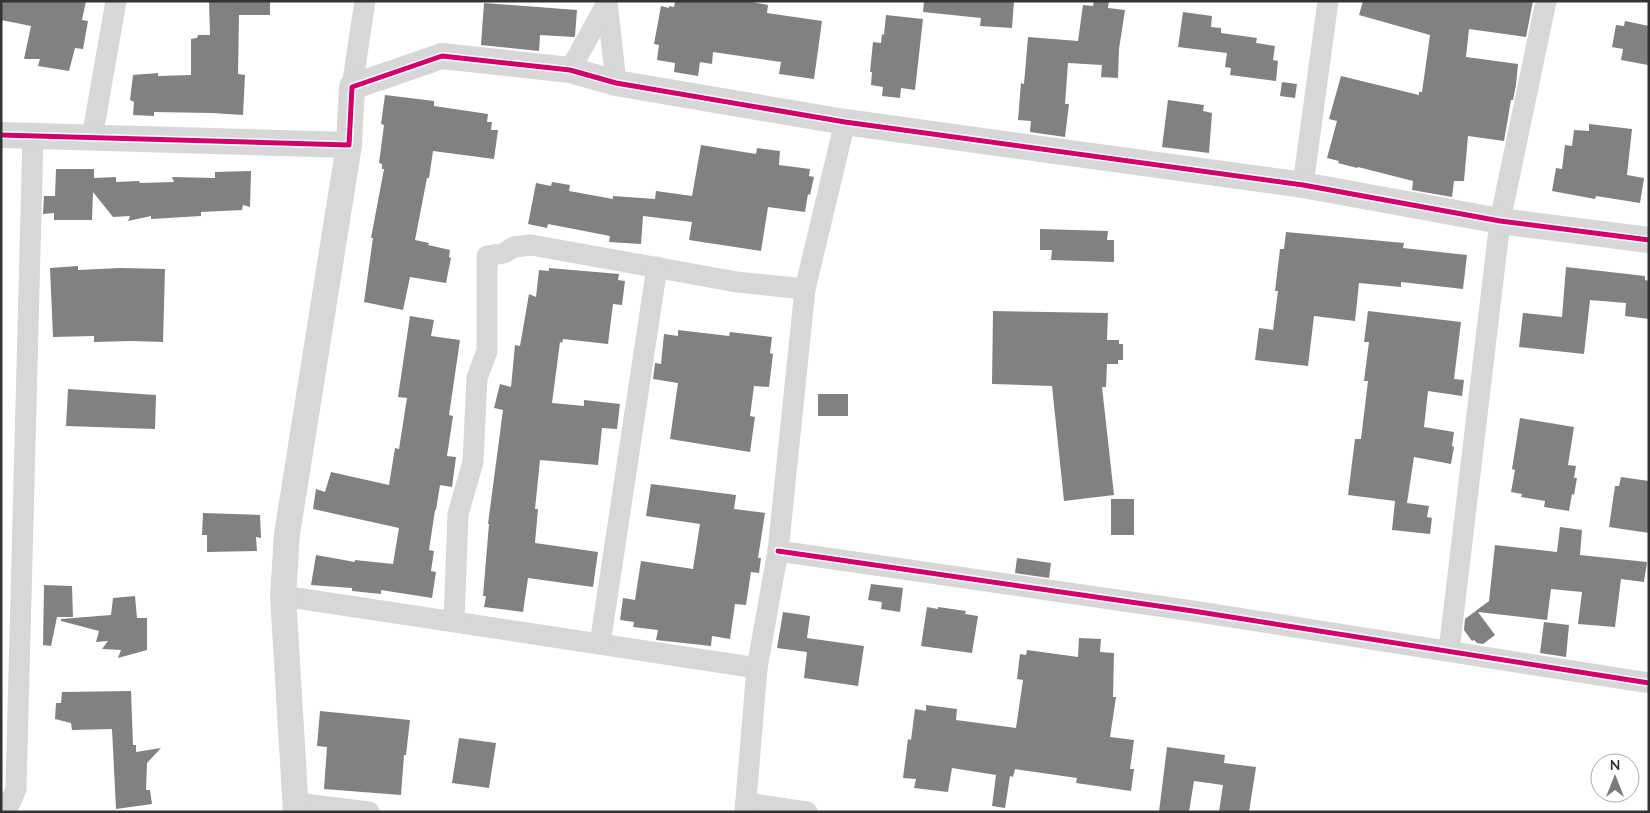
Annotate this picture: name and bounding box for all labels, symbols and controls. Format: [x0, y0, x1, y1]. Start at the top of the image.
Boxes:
north arrow [1590, 753, 1640, 803]
text: N [1610, 756, 1620, 774]

